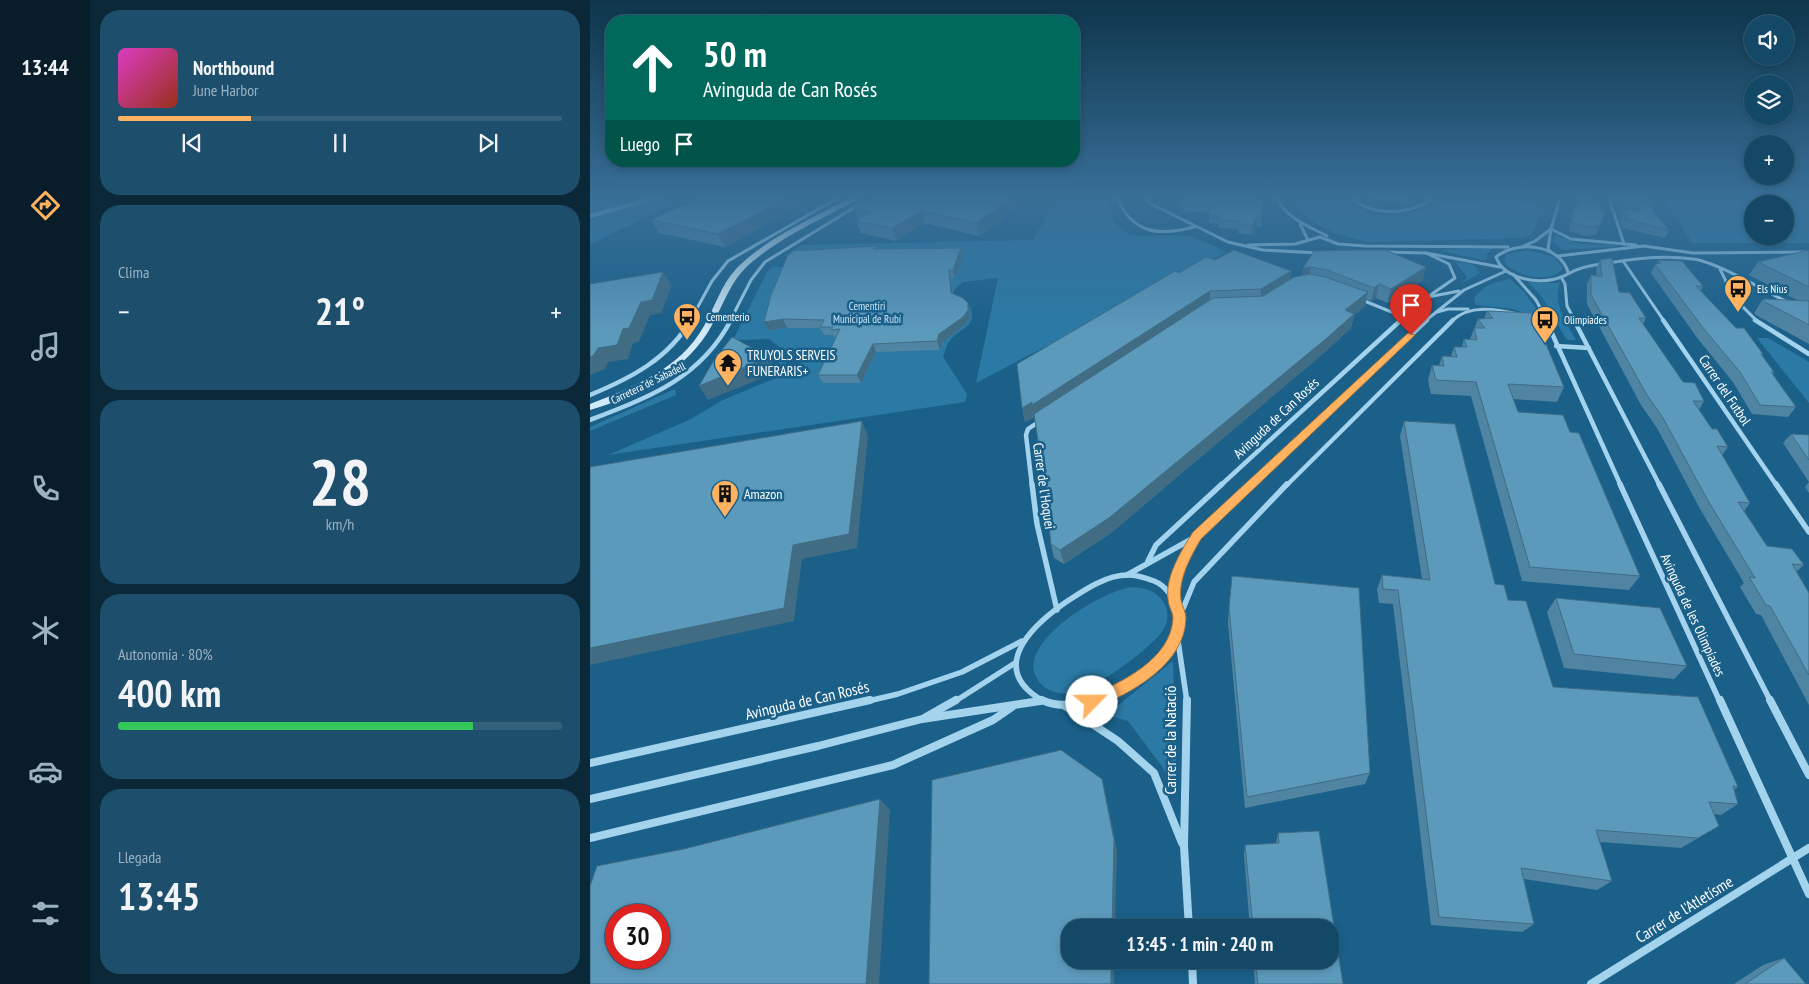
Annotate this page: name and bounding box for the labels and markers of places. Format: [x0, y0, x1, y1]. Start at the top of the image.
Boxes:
bus stop icon: Els Nius [1723, 274, 1753, 313]
place label: Els Nius [1757, 282, 1787, 296]
pin [1390, 284, 1432, 335]
bus stop icon: Cementerio [672, 302, 702, 341]
bus stop icon: Olimpíades [1530, 305, 1560, 344]
place label: Cementerio [706, 310, 750, 324]
place label: Olimpíades [1564, 313, 1607, 327]
place label: TRUYOLS SERVEIS FUNERARIS+ [747, 346, 836, 380]
temple icon: TRUYOLS SERVEIS FUNERARIS+ [713, 348, 743, 387]
building icon: Amazon [710, 479, 740, 518]
place label: Amazon [744, 485, 782, 503]

